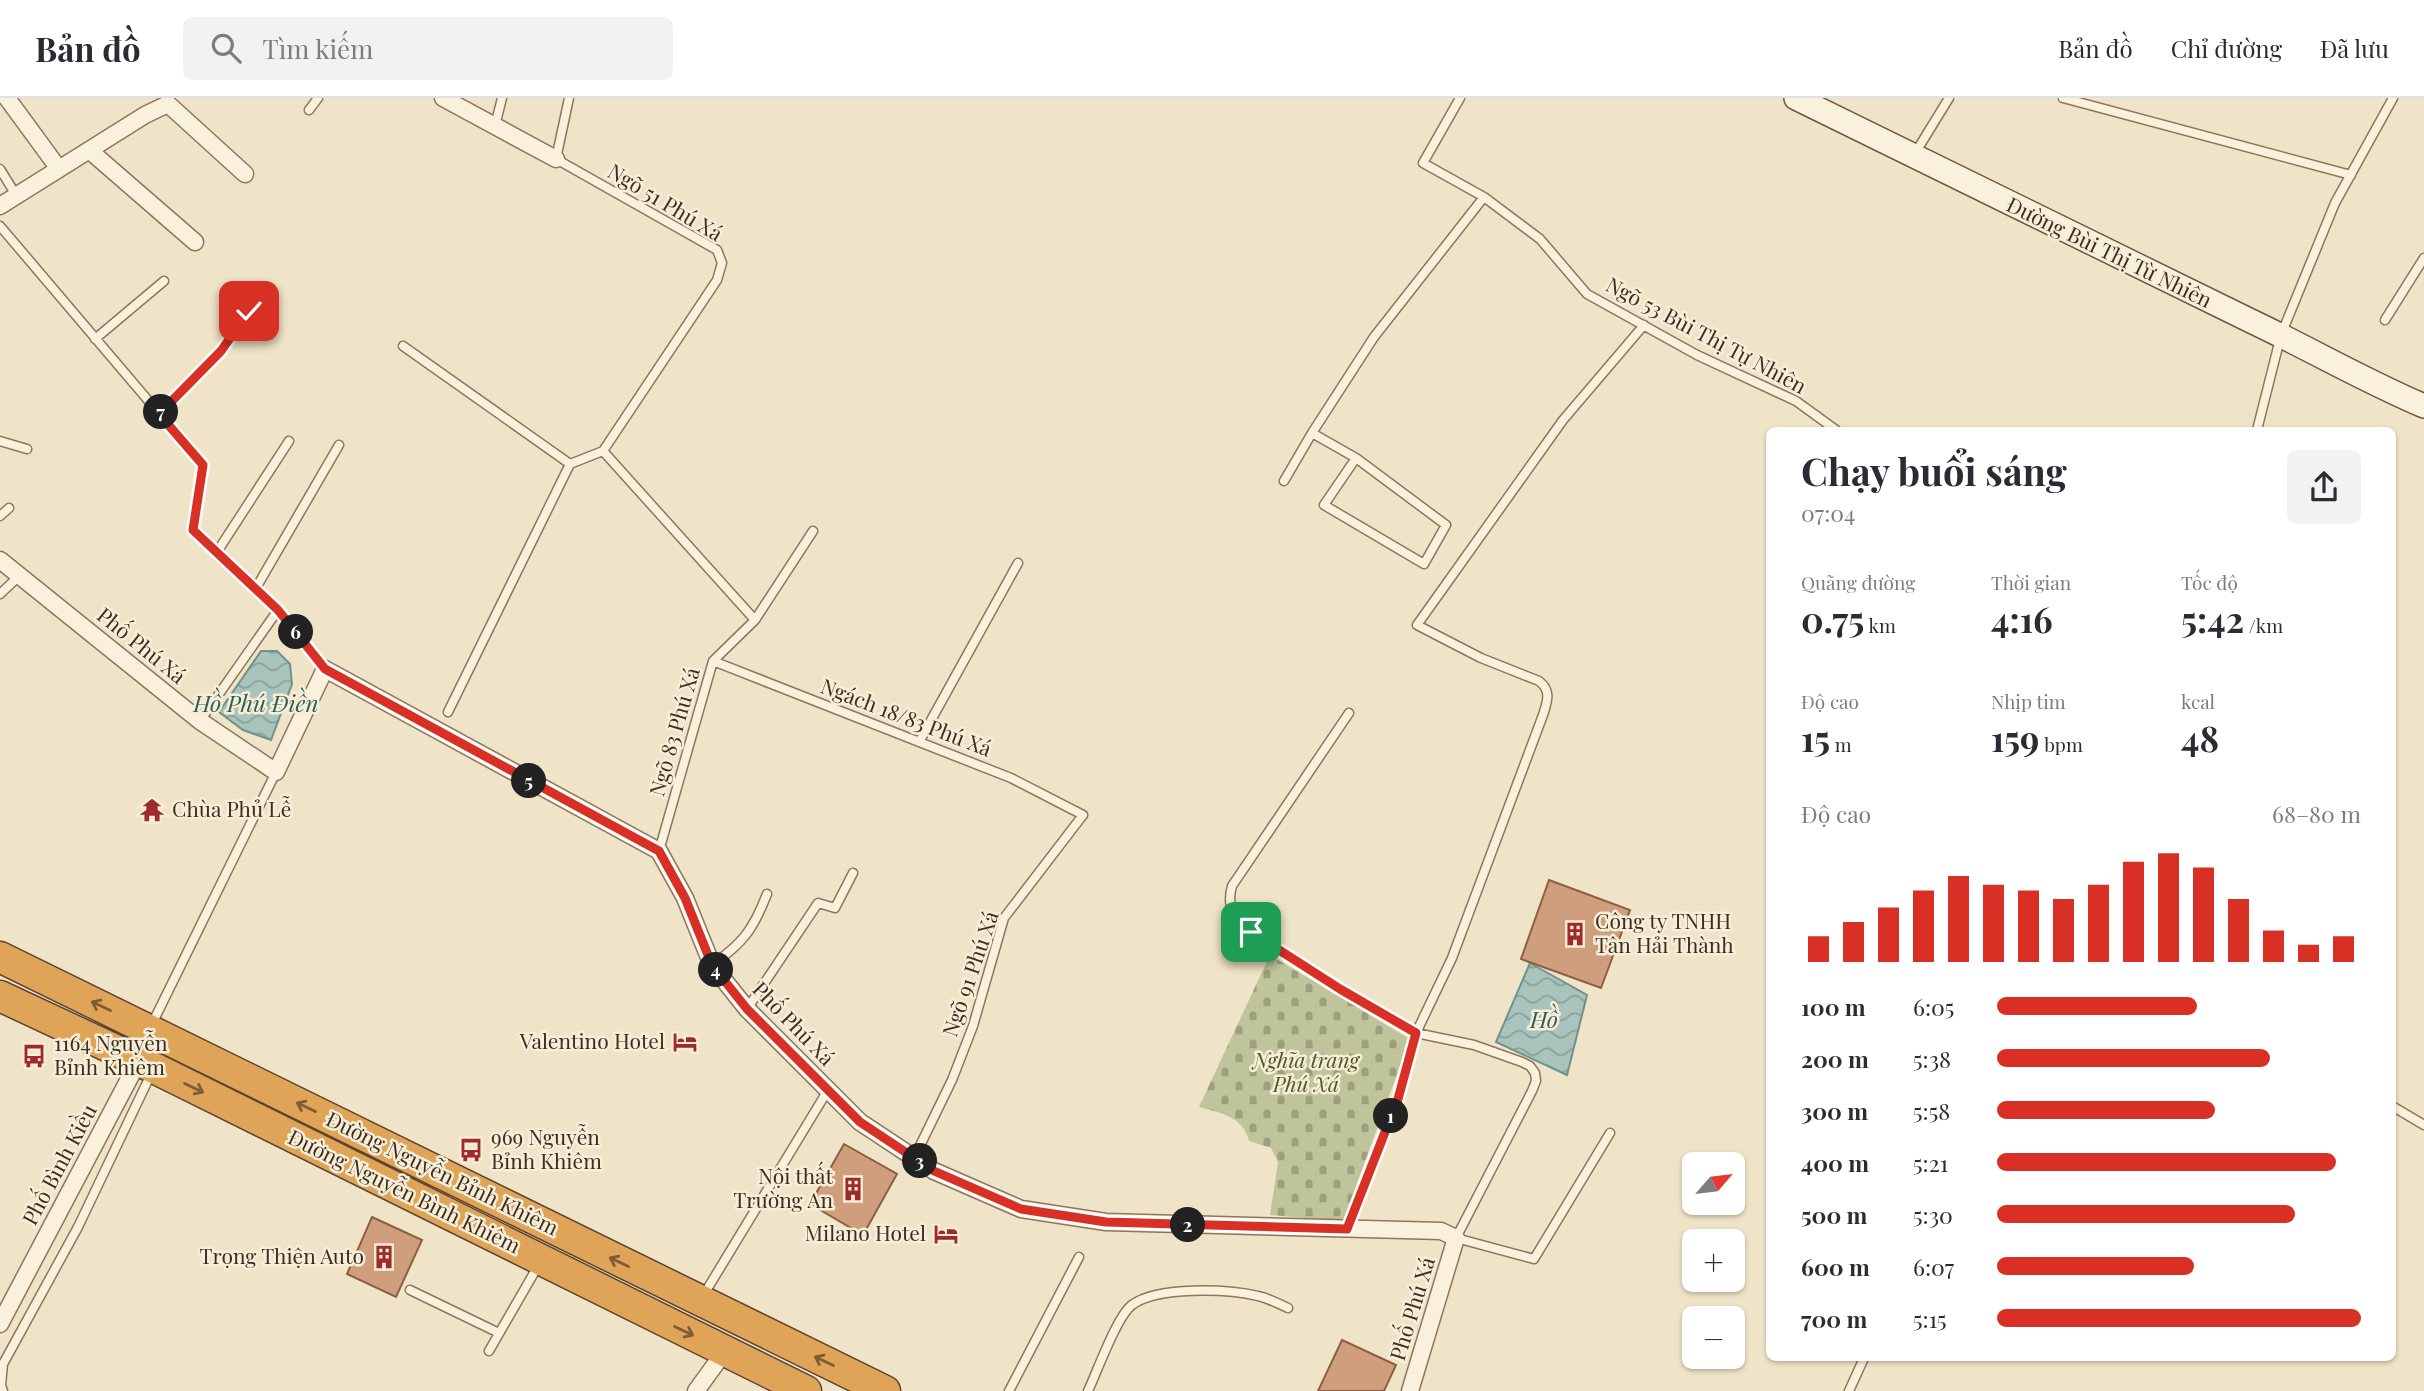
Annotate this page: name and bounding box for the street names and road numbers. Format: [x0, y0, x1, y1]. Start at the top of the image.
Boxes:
street label: Ngõ 51 Phú Xá [603, 156, 729, 247]
street label: Đường Bùi Thị Từ Nhiên [2003, 189, 2218, 313]
street label: Ngõ 53 Bùi Thị Tự Nhiên [1602, 270, 1812, 399]
street label: Phố Phú Xá [92, 600, 193, 689]
street label: Ngõ 83 Phú Xá [641, 663, 705, 799]
street label: Ngách 18/83 Phú Xá [817, 671, 997, 762]
street label: Ngõ 91 Phú Xá [935, 906, 1004, 1040]
street label: Phố Phú Xá [747, 975, 842, 1071]
street label: Phố Bình Kiều [15, 1099, 102, 1229]
street label: Đường Nguyễn Bỉnh Khiêm [322, 1104, 564, 1241]
street label: Đường Nguyễn Bình Khiêm [284, 1122, 526, 1259]
street label: Phố Phú Xá [1382, 1253, 1440, 1363]

